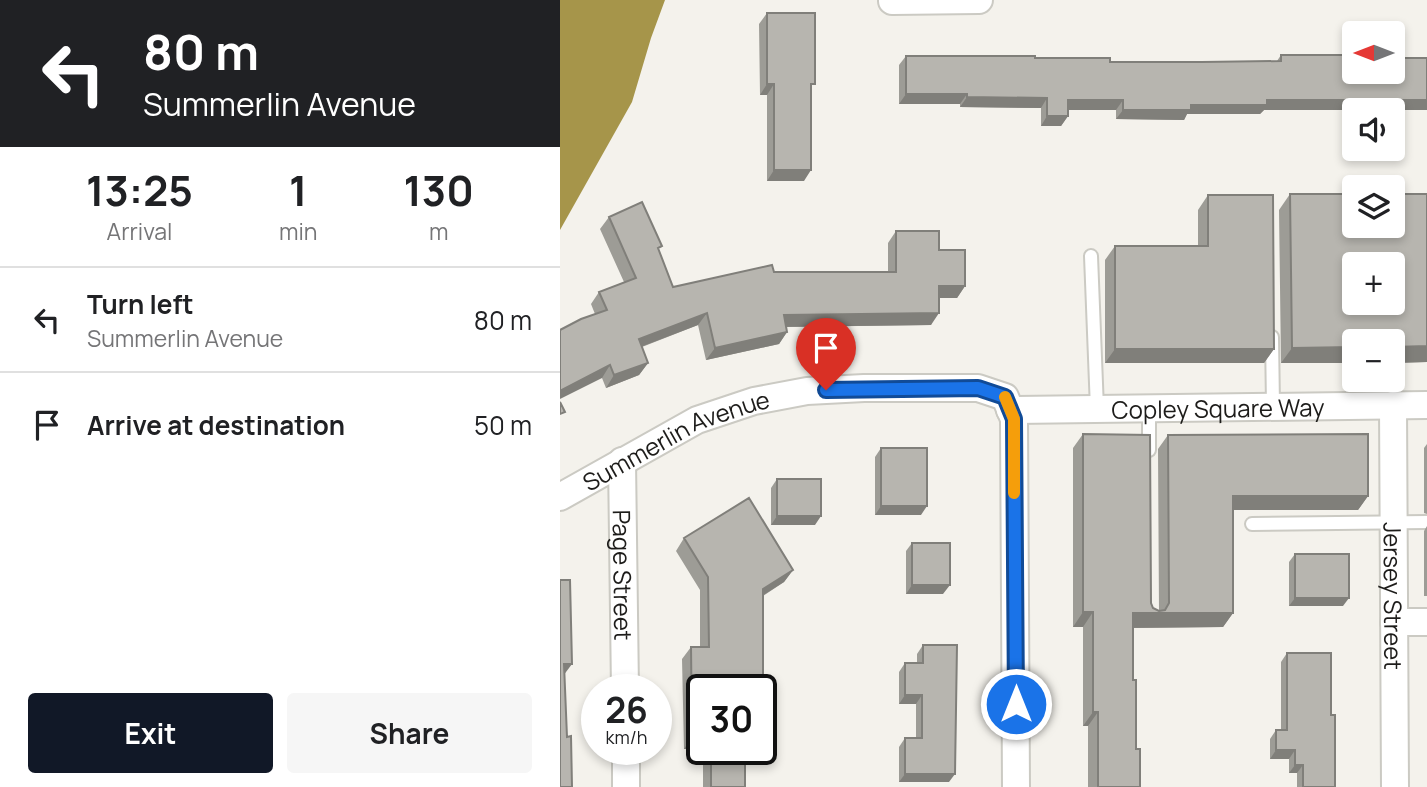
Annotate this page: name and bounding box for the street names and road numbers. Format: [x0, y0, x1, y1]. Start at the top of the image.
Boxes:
street label: Summerlin Avenue [576, 382, 772, 498]
street label: Copley Square Way [1111, 390, 1325, 425]
street label: Page Street [606, 509, 641, 641]
street label: Jersey Street [1377, 522, 1411, 670]

